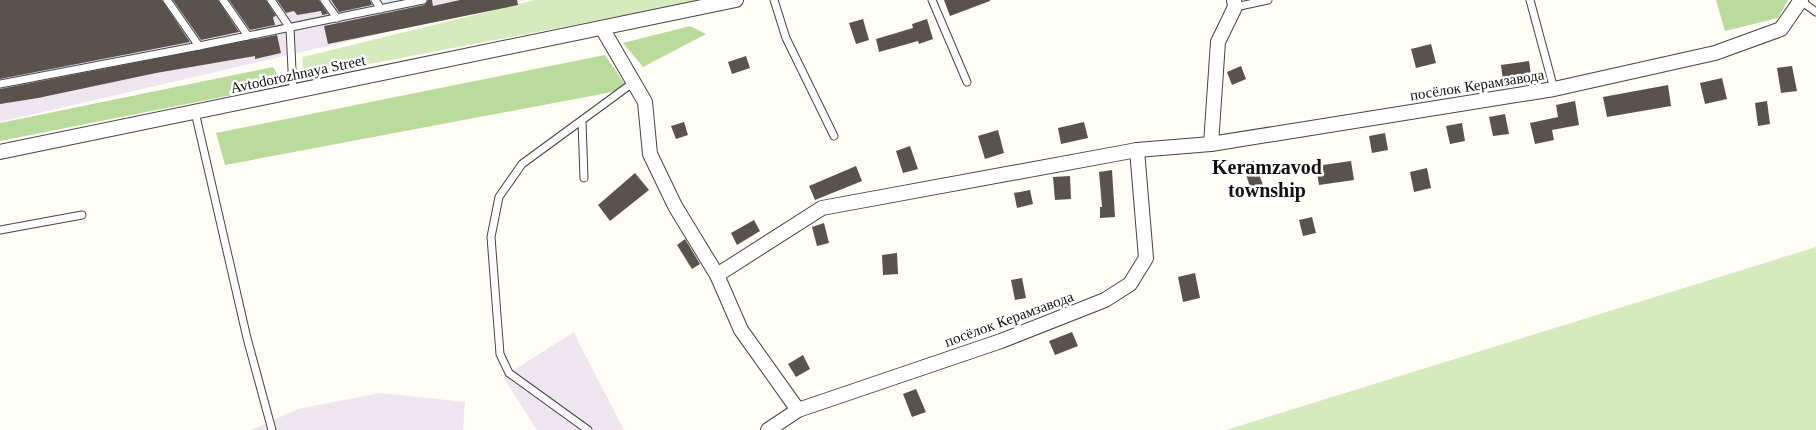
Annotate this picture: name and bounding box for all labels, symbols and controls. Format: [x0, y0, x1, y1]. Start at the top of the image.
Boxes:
street label: Avtodorozhnaya Street [229, 52, 368, 96]
street label: посёлок Керамзавода [1409, 66, 1546, 104]
district label: Keramzavod township [1212, 156, 1322, 202]
street label: посёлок Керамзавода [942, 288, 1076, 350]

